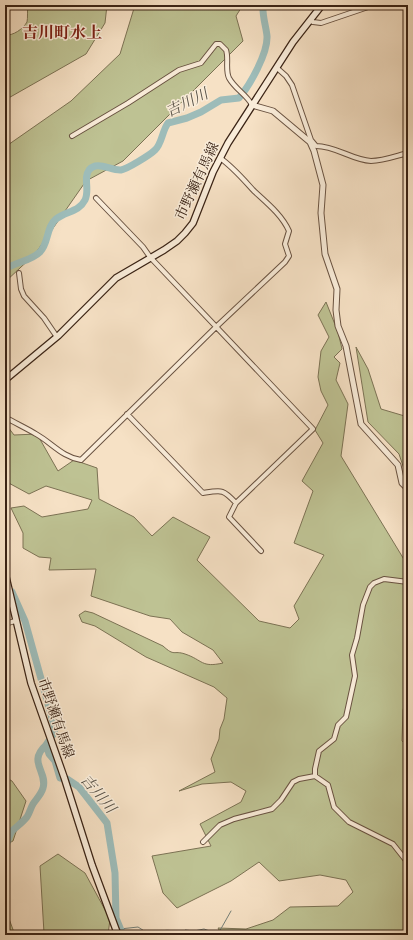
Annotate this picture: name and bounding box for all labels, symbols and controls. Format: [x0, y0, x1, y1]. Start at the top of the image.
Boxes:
district label: 吉川町水上 [22, 23, 102, 43]
water label: 吉川川 [163, 84, 213, 121]
street label: 市野瀬有馬線 [172, 139, 222, 223]
street label: 市野瀬有馬線 [34, 676, 78, 760]
water label: 吉川川 [76, 771, 121, 819]

